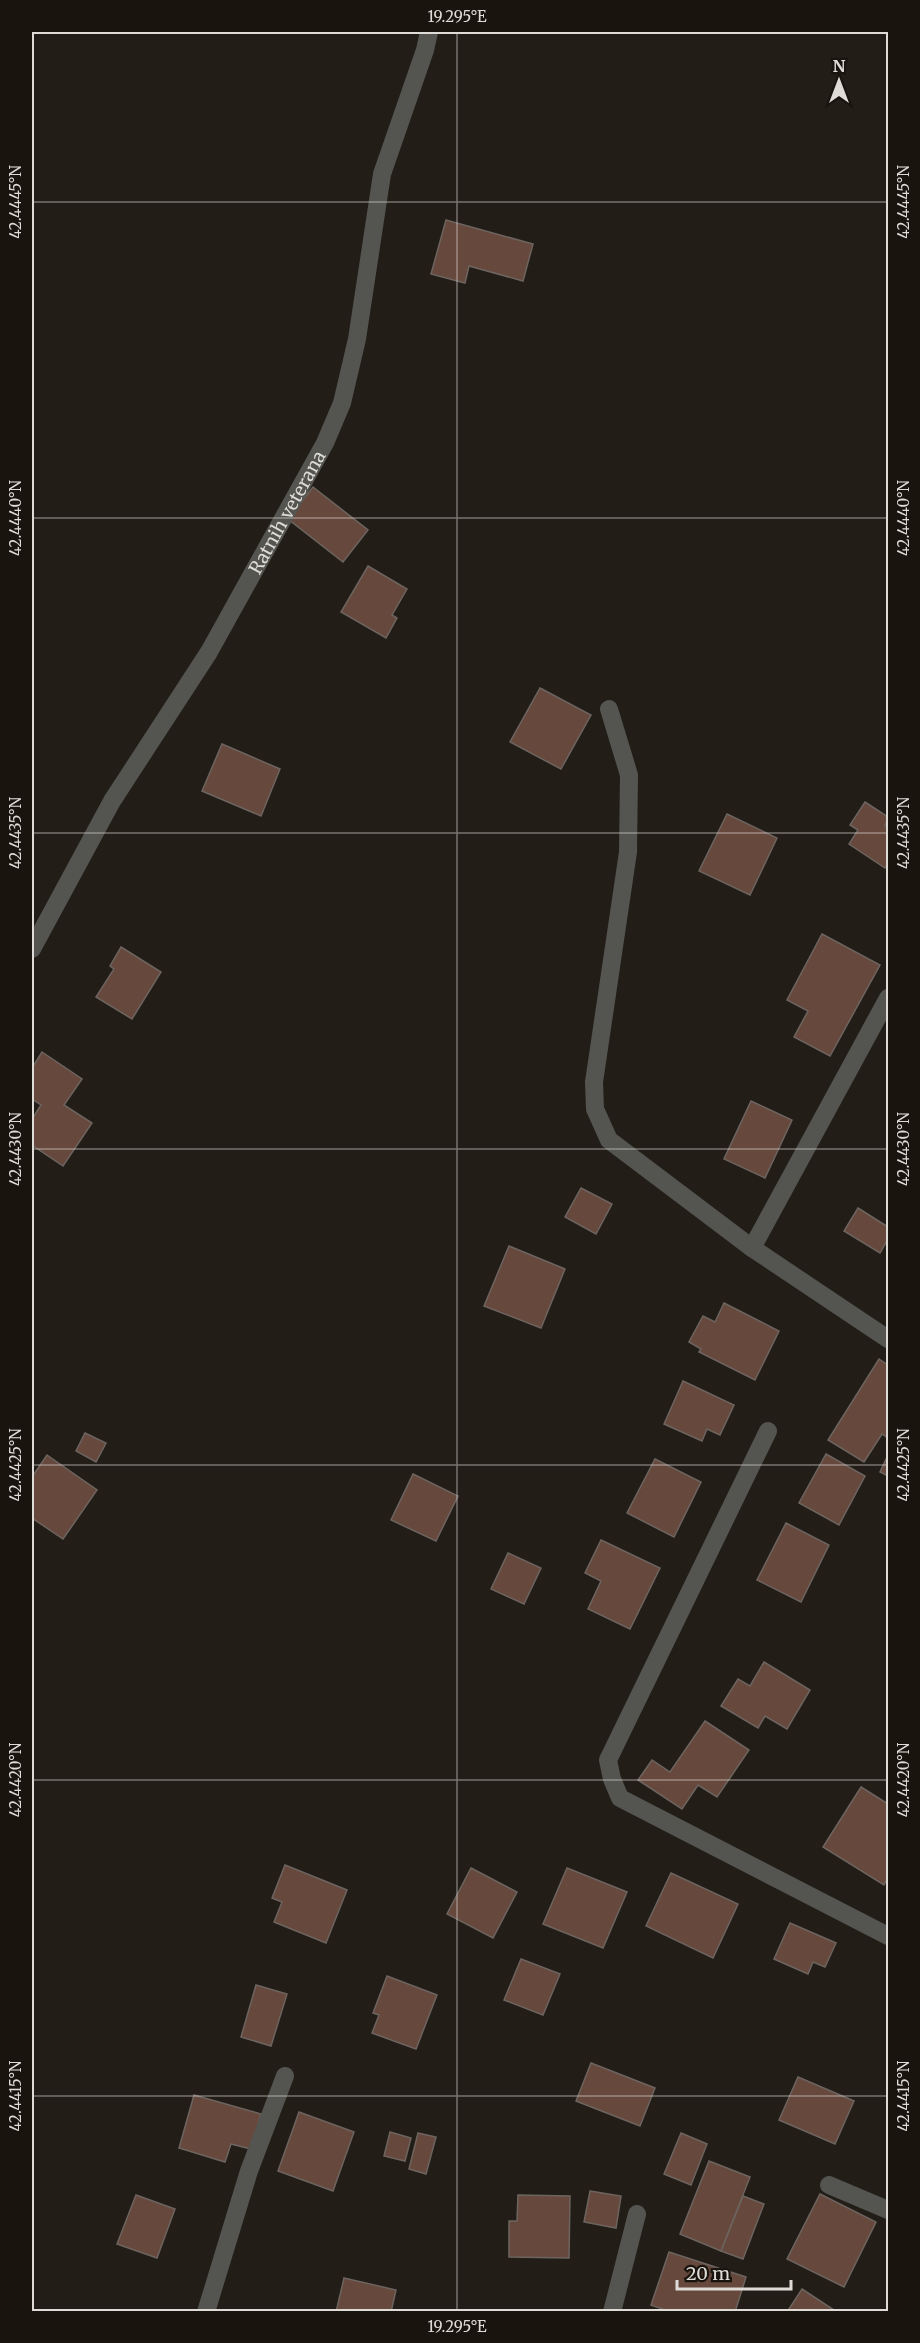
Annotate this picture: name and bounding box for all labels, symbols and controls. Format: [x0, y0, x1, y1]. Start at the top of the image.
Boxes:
text: 19.295°E [427, 7, 487, 26]
north arrow [809, 51, 869, 111]
text: N [833, 56, 846, 76]
text: 42.4445°N [6, 165, 25, 239]
text: 42.4445°N [894, 165, 913, 239]
street label: Ratnih veterana [243, 446, 330, 578]
text: 42.4440°N [6, 480, 25, 556]
text: 42.4440°N [894, 480, 913, 556]
text: 42.4435°N [6, 797, 25, 869]
text: 42.4435°N [894, 797, 913, 869]
text: 42.4430°N [6, 1112, 25, 1186]
text: 42.4430°N [894, 1112, 913, 1186]
text: 42.4425°N [6, 1428, 25, 1502]
text: 42.4425°N [894, 1428, 913, 1502]
text: 42.4420°N [6, 1742, 25, 1817]
text: 42.4420°N [894, 1742, 913, 1817]
text: 42.4415°N [6, 2060, 25, 2131]
text: 42.4415°N [894, 2060, 913, 2131]
scale bar [677, 2253, 791, 2291]
text: 20 m [686, 2262, 730, 2285]
text: 19.295°E [427, 2317, 487, 2336]

